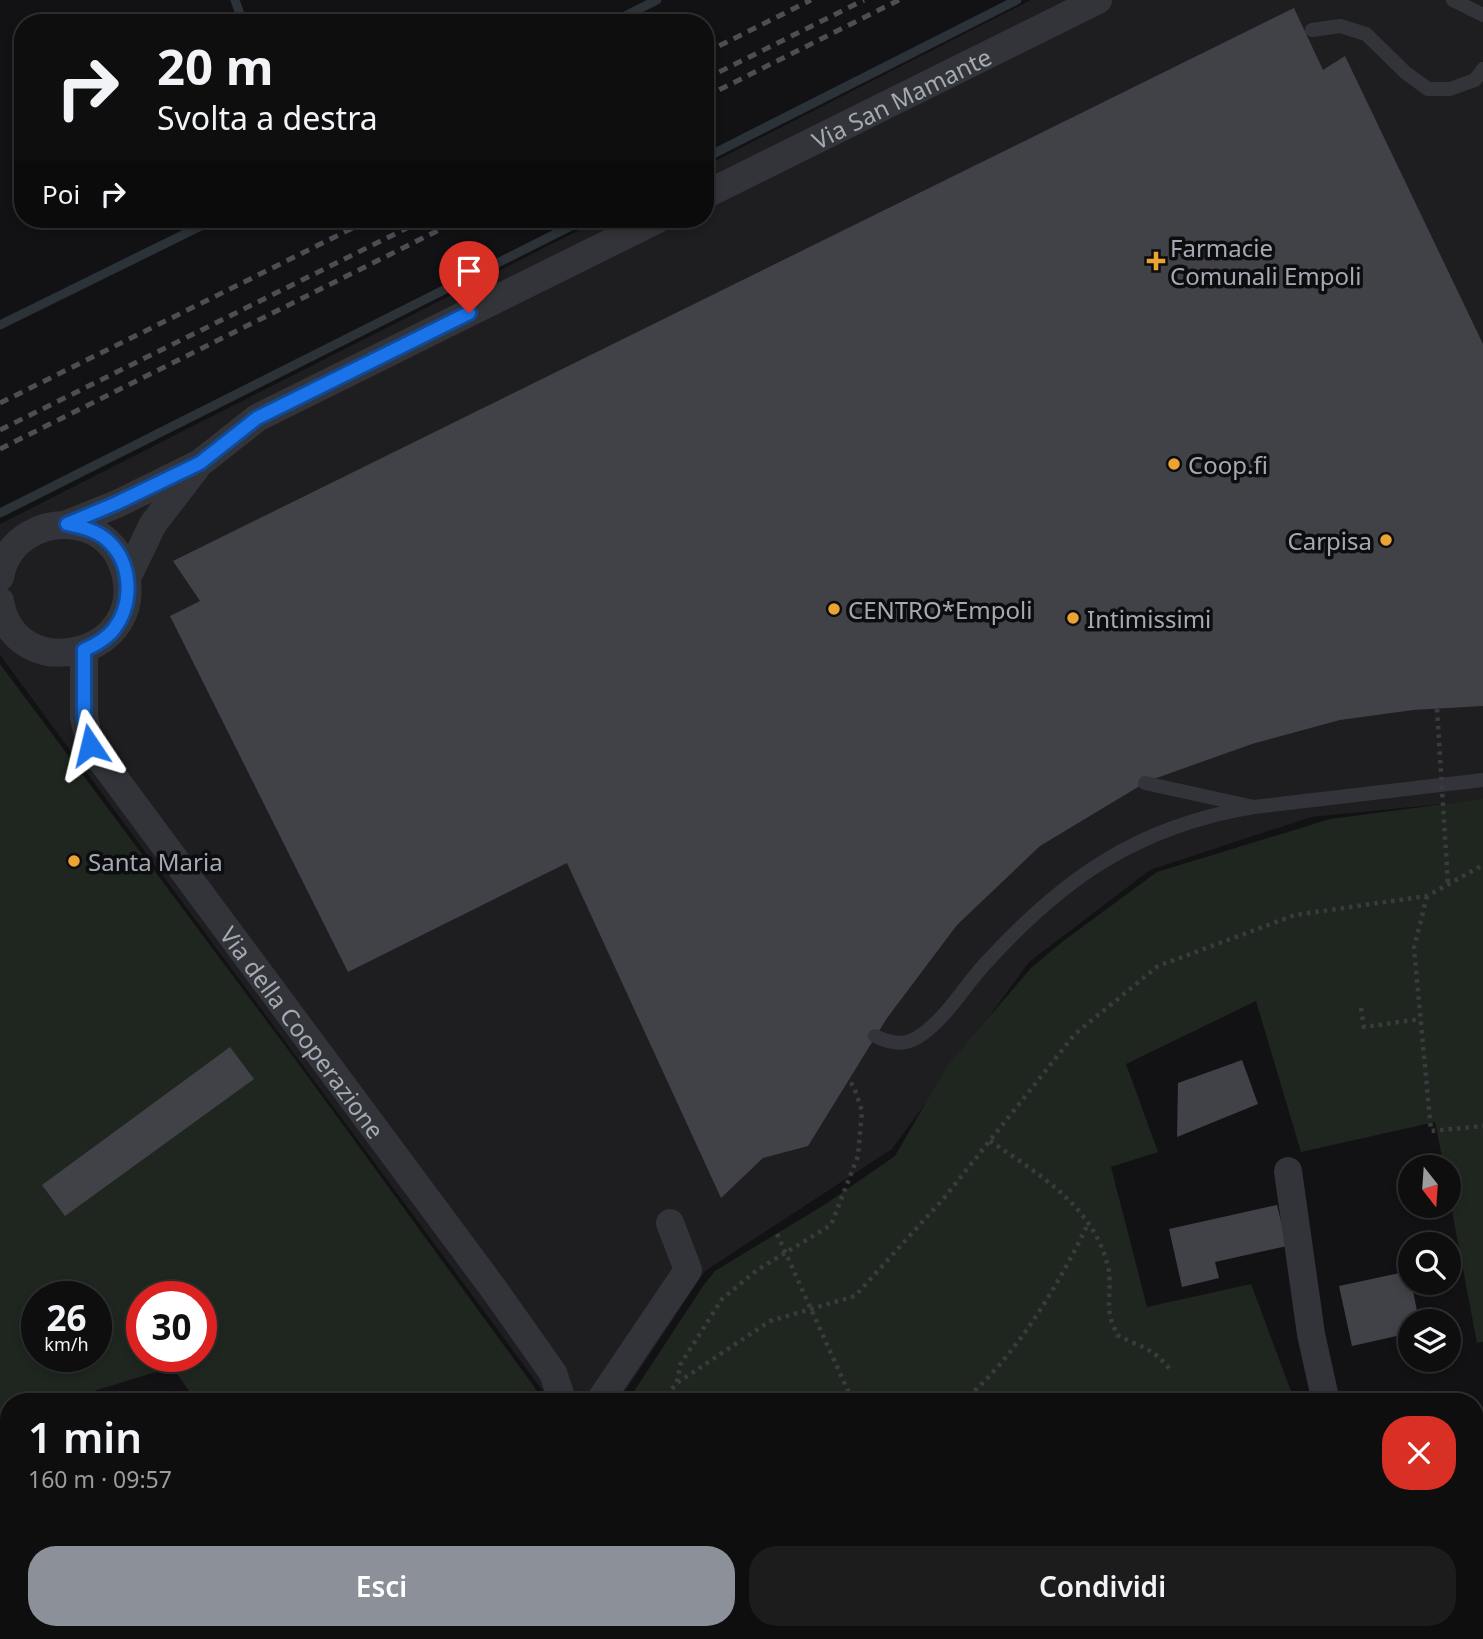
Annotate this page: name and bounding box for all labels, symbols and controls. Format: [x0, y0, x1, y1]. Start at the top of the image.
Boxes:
text: 20 m [157, 33, 274, 99]
street label: Via San Mamante [806, 39, 996, 156]
icon: right [42, 42, 133, 133]
text: Svolta a destra [157, 96, 378, 139]
icon: right [94, 175, 132, 213]
text: Poi [42, 176, 80, 212]
place label: Farmacie Comunali Empoli [1170, 231, 1361, 292]
pin [439, 241, 499, 313]
icon: arrive [450, 252, 488, 290]
marker: Farmacie Comunali Empoli [1148, 253, 1164, 269]
place label: Coop.fi [1188, 448, 1268, 481]
marker: Coop.fi [1166, 456, 1182, 472]
place label: Carpisa [1288, 524, 1372, 557]
marker: Carpisa [1378, 532, 1394, 548]
place label: CENTRO*Empoli [848, 593, 1032, 626]
marker: CENTRO*Empoli [826, 601, 842, 617]
place label: Intimissimi [1087, 602, 1211, 635]
marker: Intimissimi [1065, 610, 1081, 626]
position arrow [53, 708, 127, 782]
place label: Santa Maria [88, 845, 223, 878]
marker: Santa Maria [66, 853, 82, 869]
street label: Via della Cooperazione [213, 919, 393, 1145]
north arrow [1398, 1155, 1461, 1218]
map controls [1398, 1155, 1461, 1372]
button: search [1398, 1232, 1461, 1295]
speed limit sign: 30 [126, 1281, 217, 1372]
text: 26 [46, 1294, 87, 1341]
button: layers [1398, 1309, 1461, 1372]
text: km/h [44, 1332, 89, 1356]
text: 1 min [28, 1408, 142, 1465]
button: close [1382, 1416, 1456, 1490]
text: 160 m · 09:57 [28, 1463, 172, 1495]
button: Esci [28, 1546, 735, 1626]
button: Condividi [749, 1546, 1456, 1626]

